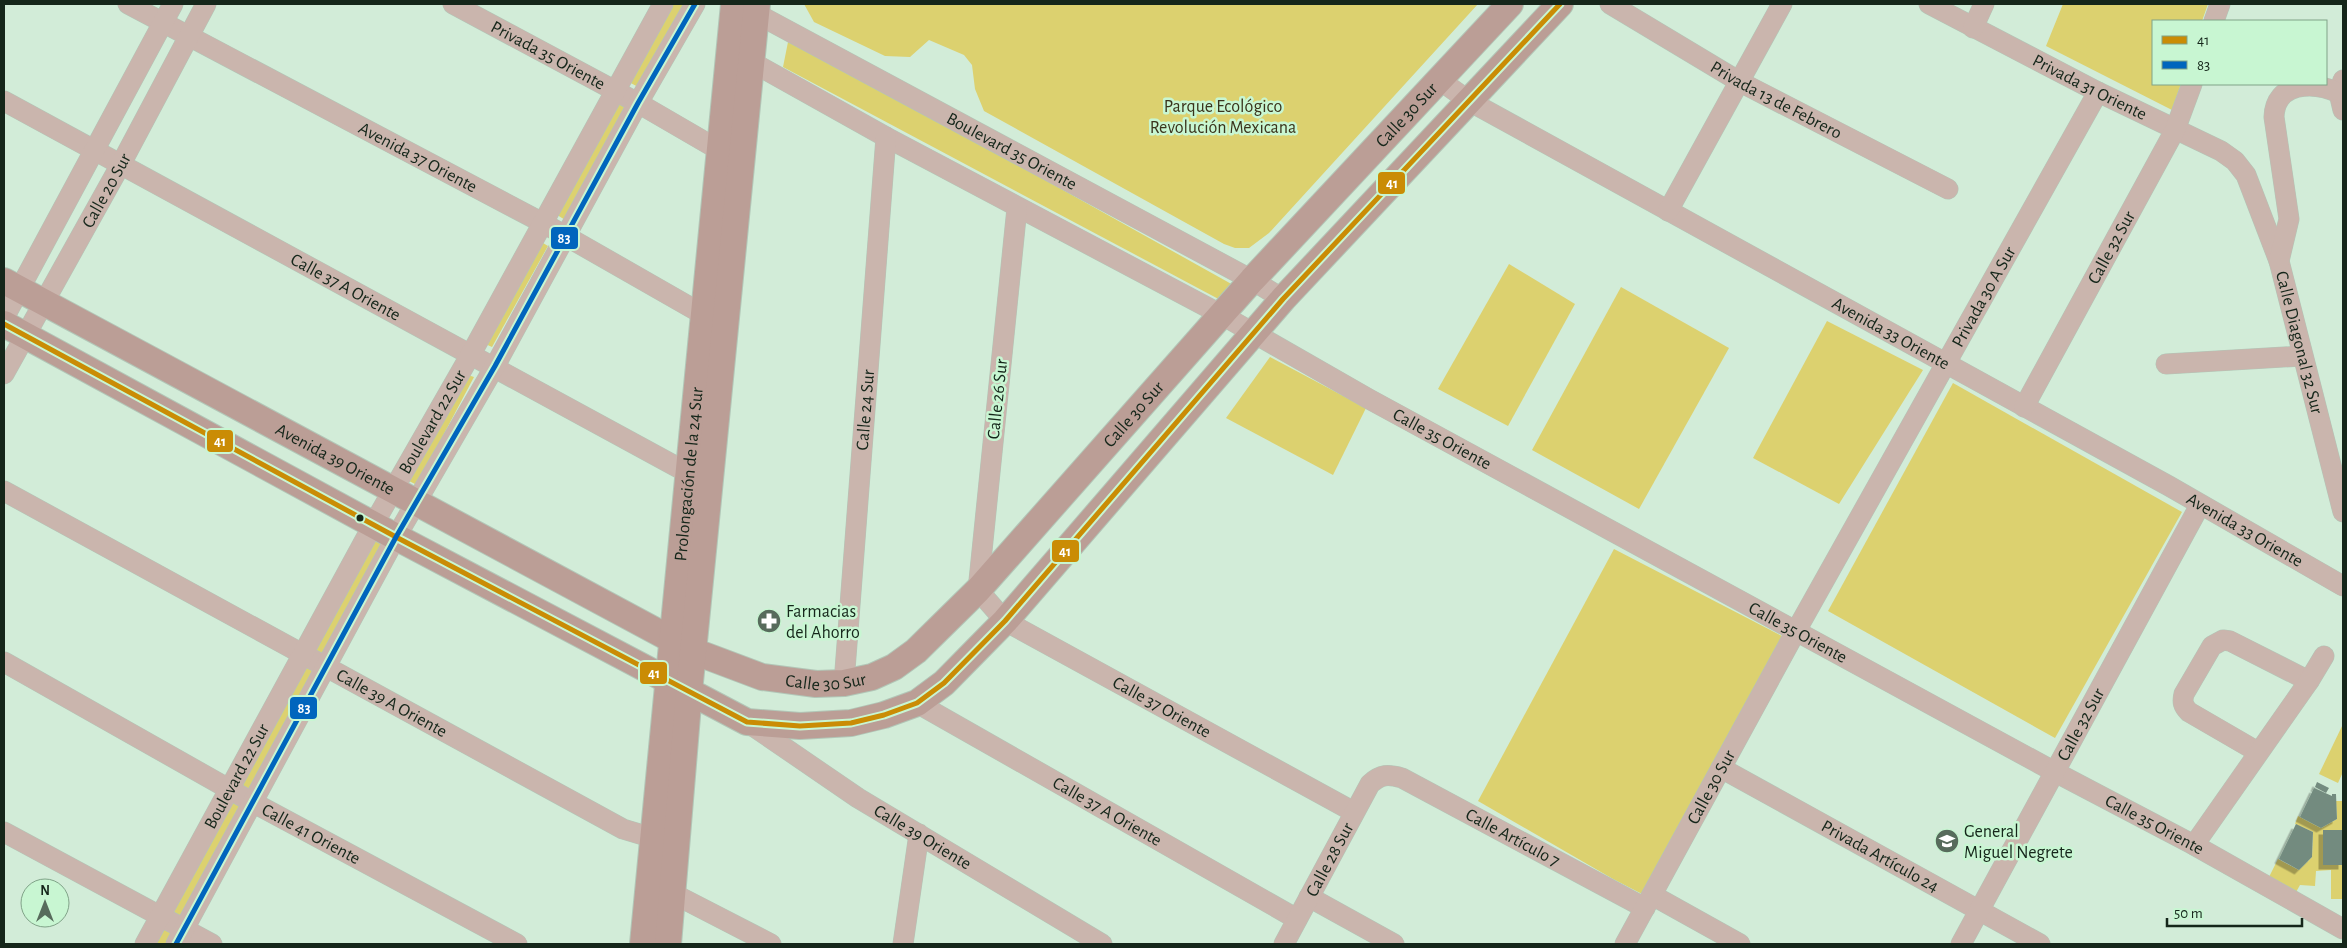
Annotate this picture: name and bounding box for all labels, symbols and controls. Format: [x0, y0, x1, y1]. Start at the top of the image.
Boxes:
street label: Privada 35 Oriente [488, 18, 608, 94]
legend [2152, 20, 2327, 85]
text: 41 [2197, 33, 2209, 48]
street label: Privada 31 Oriente [2029, 52, 2149, 124]
street label: Privada 13 de Febrero [1707, 58, 1845, 143]
text: 83 [2197, 58, 2210, 73]
street label: Calle 30 Sur [1373, 80, 1441, 151]
park label: Parque Ecológico Revolución Mexicana [1150, 98, 1296, 137]
street label: Boulevard 35 Oriente [943, 110, 1079, 194]
street label: Avenida 37 Oriente [355, 119, 480, 196]
street label: Calle 20 Sur [79, 151, 135, 231]
line badge: 41 [1377, 171, 1406, 195]
text: 41 [1386, 177, 1398, 191]
street label: Calle 32 Sur [2085, 208, 2139, 287]
line badge: 83 [550, 226, 579, 250]
text: 83 [558, 232, 570, 246]
street label: Privada 30 A Sur [1949, 244, 2020, 350]
street label: Calle 37 A Oriente [287, 251, 403, 325]
street label: Calle Diagonal 32 Sur [2272, 269, 2326, 416]
street label: Avenida 33 Oriente [1829, 295, 1952, 373]
street label: Calle 26 Sur [985, 358, 1011, 440]
street label: Boulevard 22 Sur [396, 367, 470, 477]
street label: Calle 24 Sur [854, 369, 878, 451]
street label: Calle 30 Sur [1101, 378, 1168, 451]
street label: Prolongación de la 24 Sur [672, 386, 707, 562]
street label: Calle 35 Oriente [1390, 406, 1494, 474]
street label: Avenida 39 Oriente [272, 421, 397, 499]
line badge: 41 [206, 429, 234, 453]
text: 41 [214, 435, 226, 449]
street label: Avenida 33 Oriente [2183, 490, 2306, 571]
unlabelled marker [355, 513, 365, 523]
line badge: 41 [1051, 539, 1080, 563]
text: 41 [1059, 545, 1071, 559]
street label: Calle 35 Oriente [1745, 599, 1850, 667]
place label: Farmacias del Ahorro [786, 603, 860, 642]
pharmacy icon: Farmacias del Ahorro [756, 608, 782, 634]
line badge: 41 [639, 661, 668, 685]
street label: Calle 39 A Oriente [333, 666, 450, 741]
text: 41 [648, 667, 660, 681]
street label: Calle 30 Sur [784, 670, 868, 694]
street label: Calle 37 Oriente [1109, 674, 1214, 742]
street label: Calle 32 Sur [2054, 685, 2108, 764]
line badge: 83 [289, 696, 318, 720]
text: 83 [298, 702, 310, 716]
street label: Boulevard 22 Sur [201, 721, 273, 832]
street label: Calle 30 Sur [1684, 747, 1739, 827]
street label: Calle 37 A Oriente [1049, 774, 1164, 850]
street label: Calle 35 Oriente [2102, 792, 2207, 859]
street label: Calle 41 Oriente [259, 801, 363, 868]
street label: Calle 39 Oriente [871, 802, 974, 874]
street label: Calle Artículo 7 [1462, 806, 1563, 871]
street label: Privada Artículo 24 [1818, 817, 1942, 896]
street label: Calle 28 Sur [1303, 820, 1358, 900]
place label: General Miguel Negrete [1964, 823, 2073, 862]
school or university icon: General Miguel Negrete [1934, 828, 1960, 854]
north arrow [20, 878, 70, 928]
text: N [40, 884, 50, 898]
scale bar [2167, 896, 2302, 928]
text: 50 m [2174, 906, 2203, 921]

